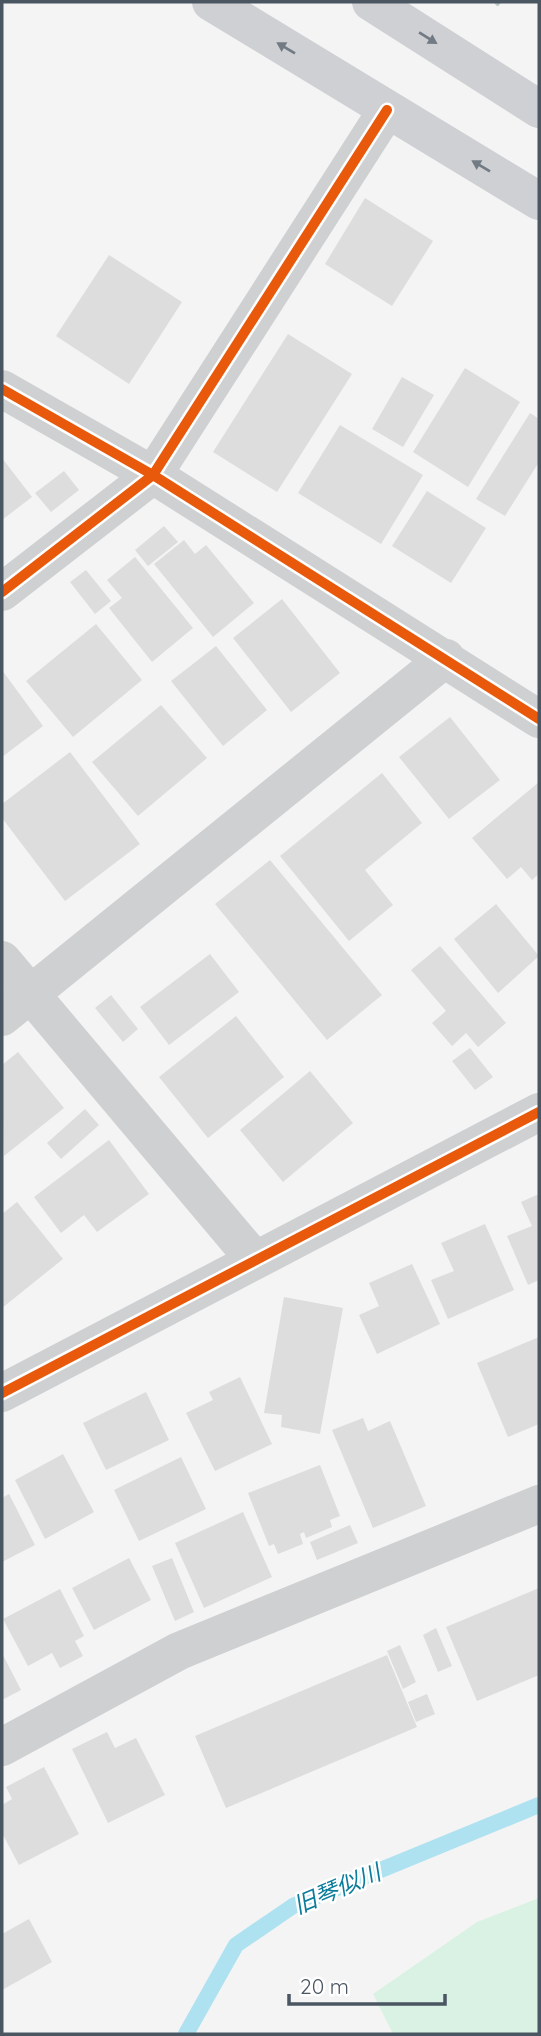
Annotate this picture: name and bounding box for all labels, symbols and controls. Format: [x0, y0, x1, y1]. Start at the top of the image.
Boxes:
one-way arrow [419, 32, 438, 45]
one-way arrow [277, 42, 296, 54]
one-way arrow [471, 160, 490, 172]
water label: 旧琴似川 [289, 1856, 388, 1920]
scale bar [289, 1962, 445, 2006]
text: 20 m [300, 1973, 349, 1999]

